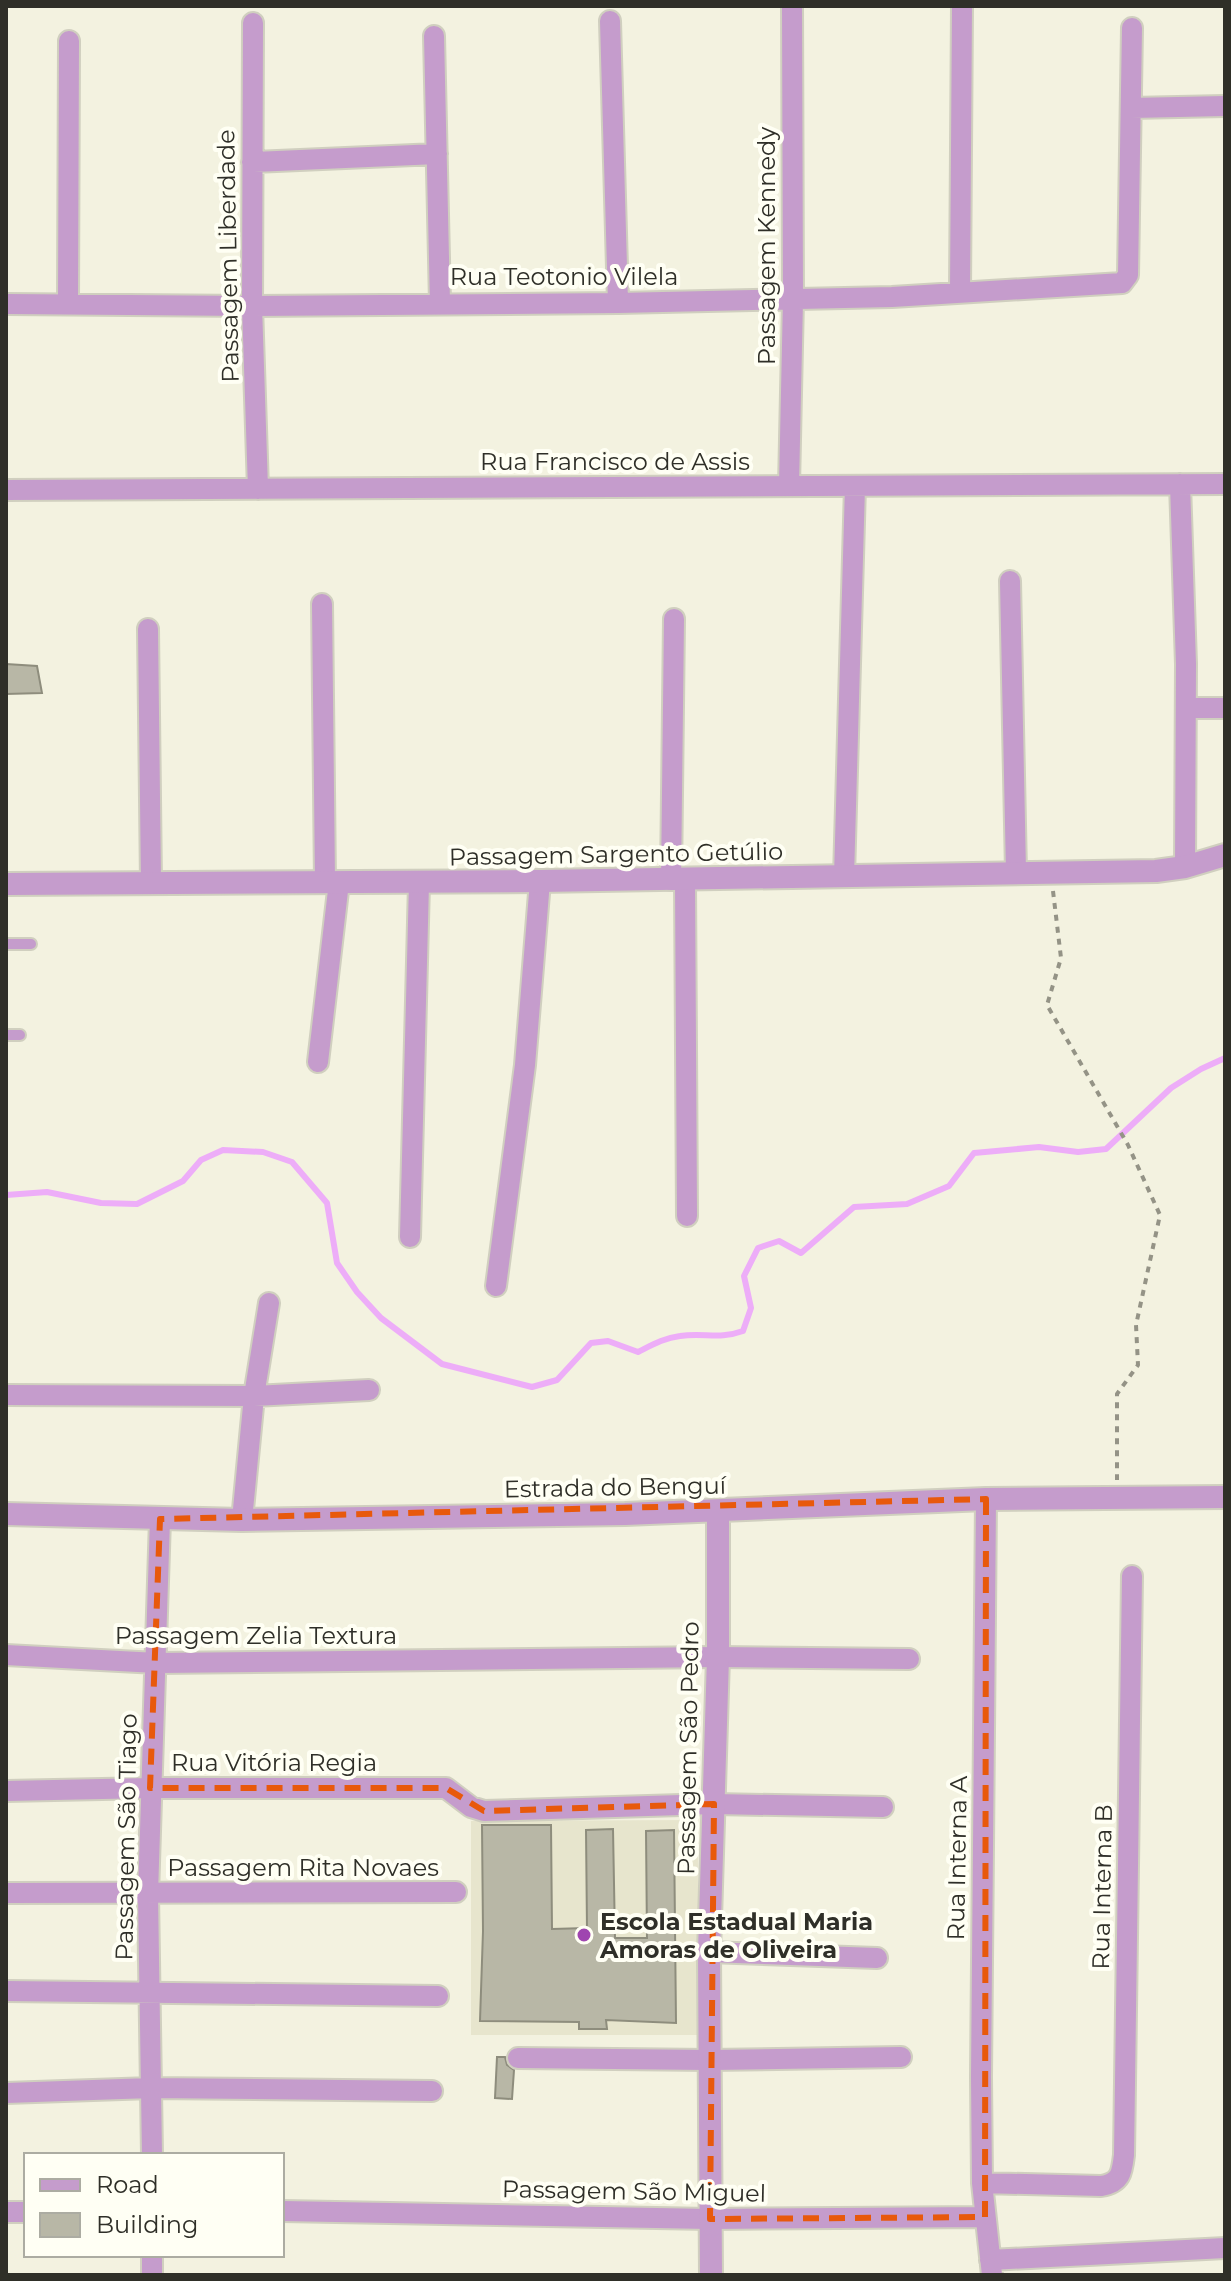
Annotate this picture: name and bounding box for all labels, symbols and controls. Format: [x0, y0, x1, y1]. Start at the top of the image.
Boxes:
street label: Passagem Kennedy [752, 127, 781, 365]
street label: Passagem Liberdade [211, 129, 245, 383]
street label: Rua Teotonio Vilela [450, 262, 678, 291]
street label: Rua Francisco de Assis [480, 447, 750, 476]
street label: Passagem Sargento Getúlio [449, 837, 783, 871]
street label: Estrada do Benguí [504, 1471, 728, 1503]
street label: Passagem Zelia Textura [115, 1621, 397, 1650]
street label: Passagem São Pedro [671, 1621, 705, 1875]
street label: Passagem São Tiago [109, 1713, 143, 1961]
street label: Rua Vitória Regia [171, 1748, 377, 1777]
street label: Rua Interna A [941, 1775, 973, 1940]
street label: Rua Interna B [1086, 1804, 1118, 1970]
street label: Passagem Rita Novaes [167, 1853, 439, 1882]
place label: Escola Estadual Maria Amoras de Oliveira [599, 1907, 873, 1964]
marker: Escola Estadual Maria Amoras de Oliveira [575, 1926, 593, 1944]
legend [24, 2153, 284, 2257]
text: Road [96, 2170, 159, 2199]
street label: Passagem São Miguel [502, 2174, 766, 2208]
text: Building [96, 2210, 199, 2239]

